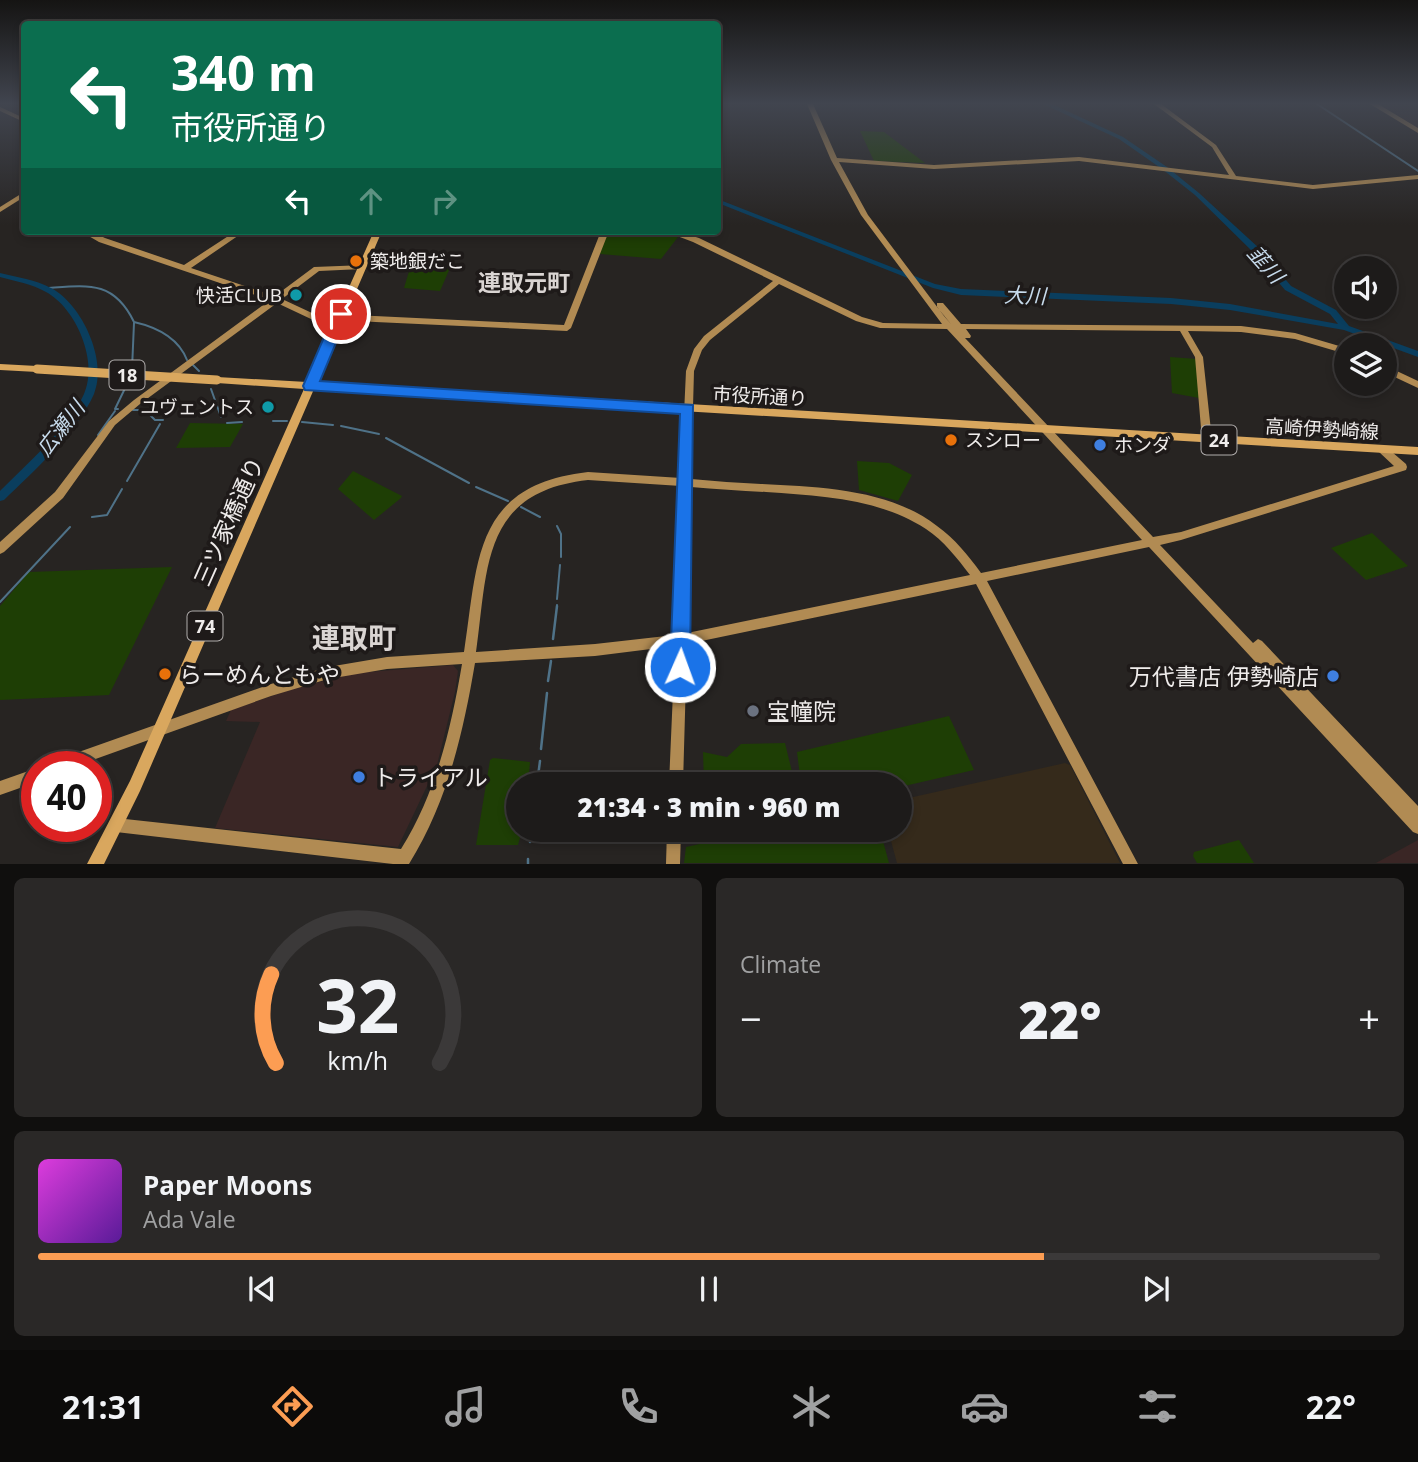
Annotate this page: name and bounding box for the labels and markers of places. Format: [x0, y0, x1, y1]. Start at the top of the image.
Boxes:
place label: 築地銀だこ [370, 248, 465, 274]
marker: 築地銀だこ [348, 253, 364, 269]
place label: 快活CLUB [196, 282, 282, 308]
pin [311, 284, 371, 344]
marker: 快活CLUB [288, 287, 304, 303]
place label: ユヴェントス [140, 394, 254, 420]
marker: ユヴェントス [260, 399, 276, 415]
place label: スシロー [965, 427, 1041, 453]
marker: スシロー [943, 432, 959, 448]
place label: ホンダ [1114, 432, 1171, 458]
marker: ホンダ [1092, 437, 1108, 453]
place label: らーめんともや [179, 658, 340, 690]
place label: 万代書店 伊勢崎店 [1129, 660, 1319, 692]
marker: らーめんともや [157, 666, 173, 682]
marker: 万代書店 伊勢崎店 [1325, 668, 1341, 684]
place label: 宝幢院 [767, 695, 836, 727]
marker: 宝幢院 [745, 703, 761, 719]
place label: トライアル [373, 761, 488, 793]
marker: トライアル [351, 769, 367, 785]

